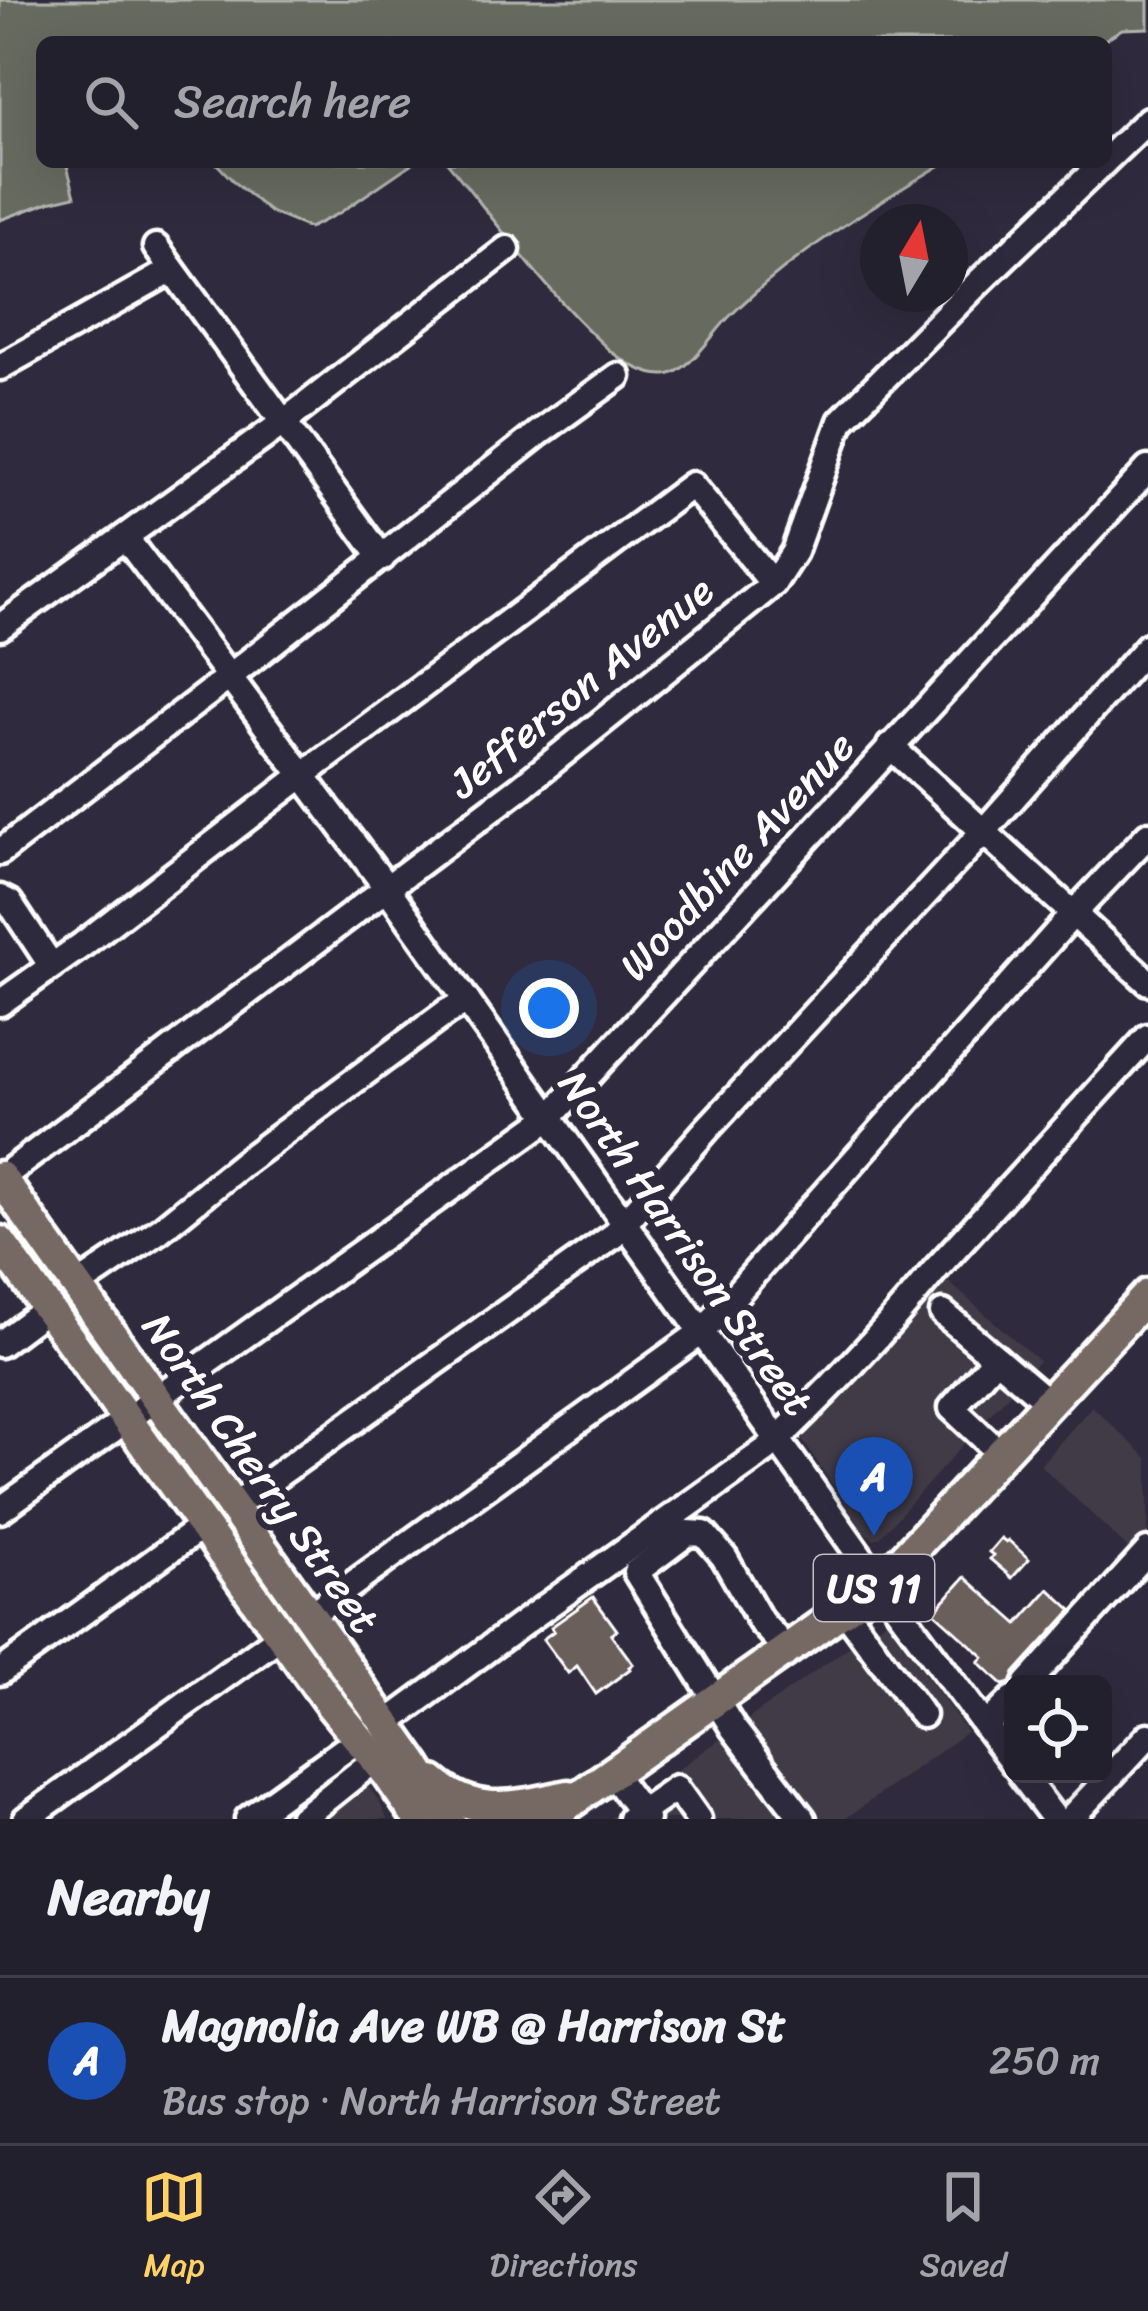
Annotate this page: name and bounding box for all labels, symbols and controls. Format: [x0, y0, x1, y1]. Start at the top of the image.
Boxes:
search box [36, 36, 1112, 168]
text: Search here [174, 62, 411, 142]
icon: search [78, 69, 144, 135]
north arrow [860, 204, 968, 312]
street label: Jefferson Avenue [430, 556, 731, 819]
street label: Woodbine Avenue [600, 713, 874, 999]
your location [519, 978, 579, 1038]
street label: North Harrison Street [538, 1054, 834, 1432]
street label: North Cherry Street [122, 1296, 400, 1650]
pin: A [835, 1437, 913, 1536]
road number: US 11 [814, 1555, 934, 1621]
map controls [1004, 1675, 1112, 1783]
button: locate [1004, 1675, 1112, 1783]
text: Nearby [48, 1852, 209, 1942]
text: Magnolia Ave WB @ Harrison St [162, 1986, 786, 2066]
text: A [74, 2026, 100, 2095]
text: 250 m [989, 2026, 1100, 2095]
text: Bus stop · North Harrison Street [162, 2066, 721, 2135]
tab: Map [141, 2164, 207, 2294]
tab: Directions [490, 2164, 637, 2294]
tab: Saved [920, 2164, 1007, 2294]

